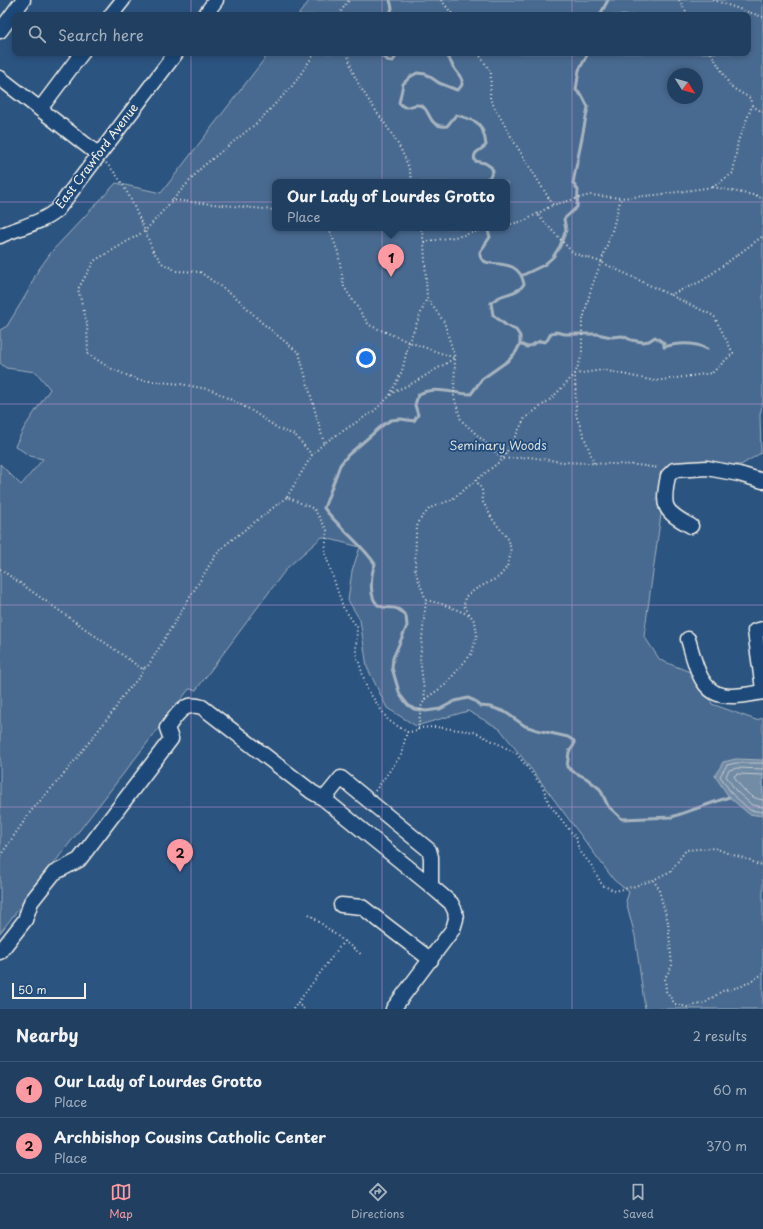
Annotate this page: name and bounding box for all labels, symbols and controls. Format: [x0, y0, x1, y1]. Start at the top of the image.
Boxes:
search box [12, 12, 751, 56]
icon: search [26, 23, 48, 45]
text: Search here [58, 23, 144, 46]
north arrow [667, 68, 703, 104]
street label: East Crawford Avenue [51, 99, 142, 212]
popup [272, 179, 510, 231]
text: Our Lady of Lourdes Grotto [287, 184, 495, 207]
text: Place [287, 207, 320, 226]
pin: 1 [378, 244, 404, 277]
your location [356, 348, 376, 368]
park label: Seminary Woods [449, 436, 547, 454]
pin: 2 [167, 839, 193, 872]
scale bar [12, 981, 86, 1000]
text: 50 m [18, 981, 47, 998]
text: Nearby [16, 1022, 78, 1048]
text: 2 results [693, 1026, 747, 1045]
text: Our Lady of Lourdes Grotto [54, 1069, 262, 1092]
text: 1 [26, 1080, 32, 1099]
text: 60 m [713, 1080, 747, 1099]
text: Place [54, 1092, 87, 1111]
text: Archbishop Cousins Catholic Center [54, 1125, 326, 1148]
text: 2 [24, 1136, 34, 1155]
text: 370 m [706, 1136, 747, 1155]
text: Place [54, 1148, 87, 1167]
tab: Map [109, 1181, 133, 1222]
tab: Directions [351, 1181, 404, 1222]
tab: Saved [623, 1181, 654, 1222]

